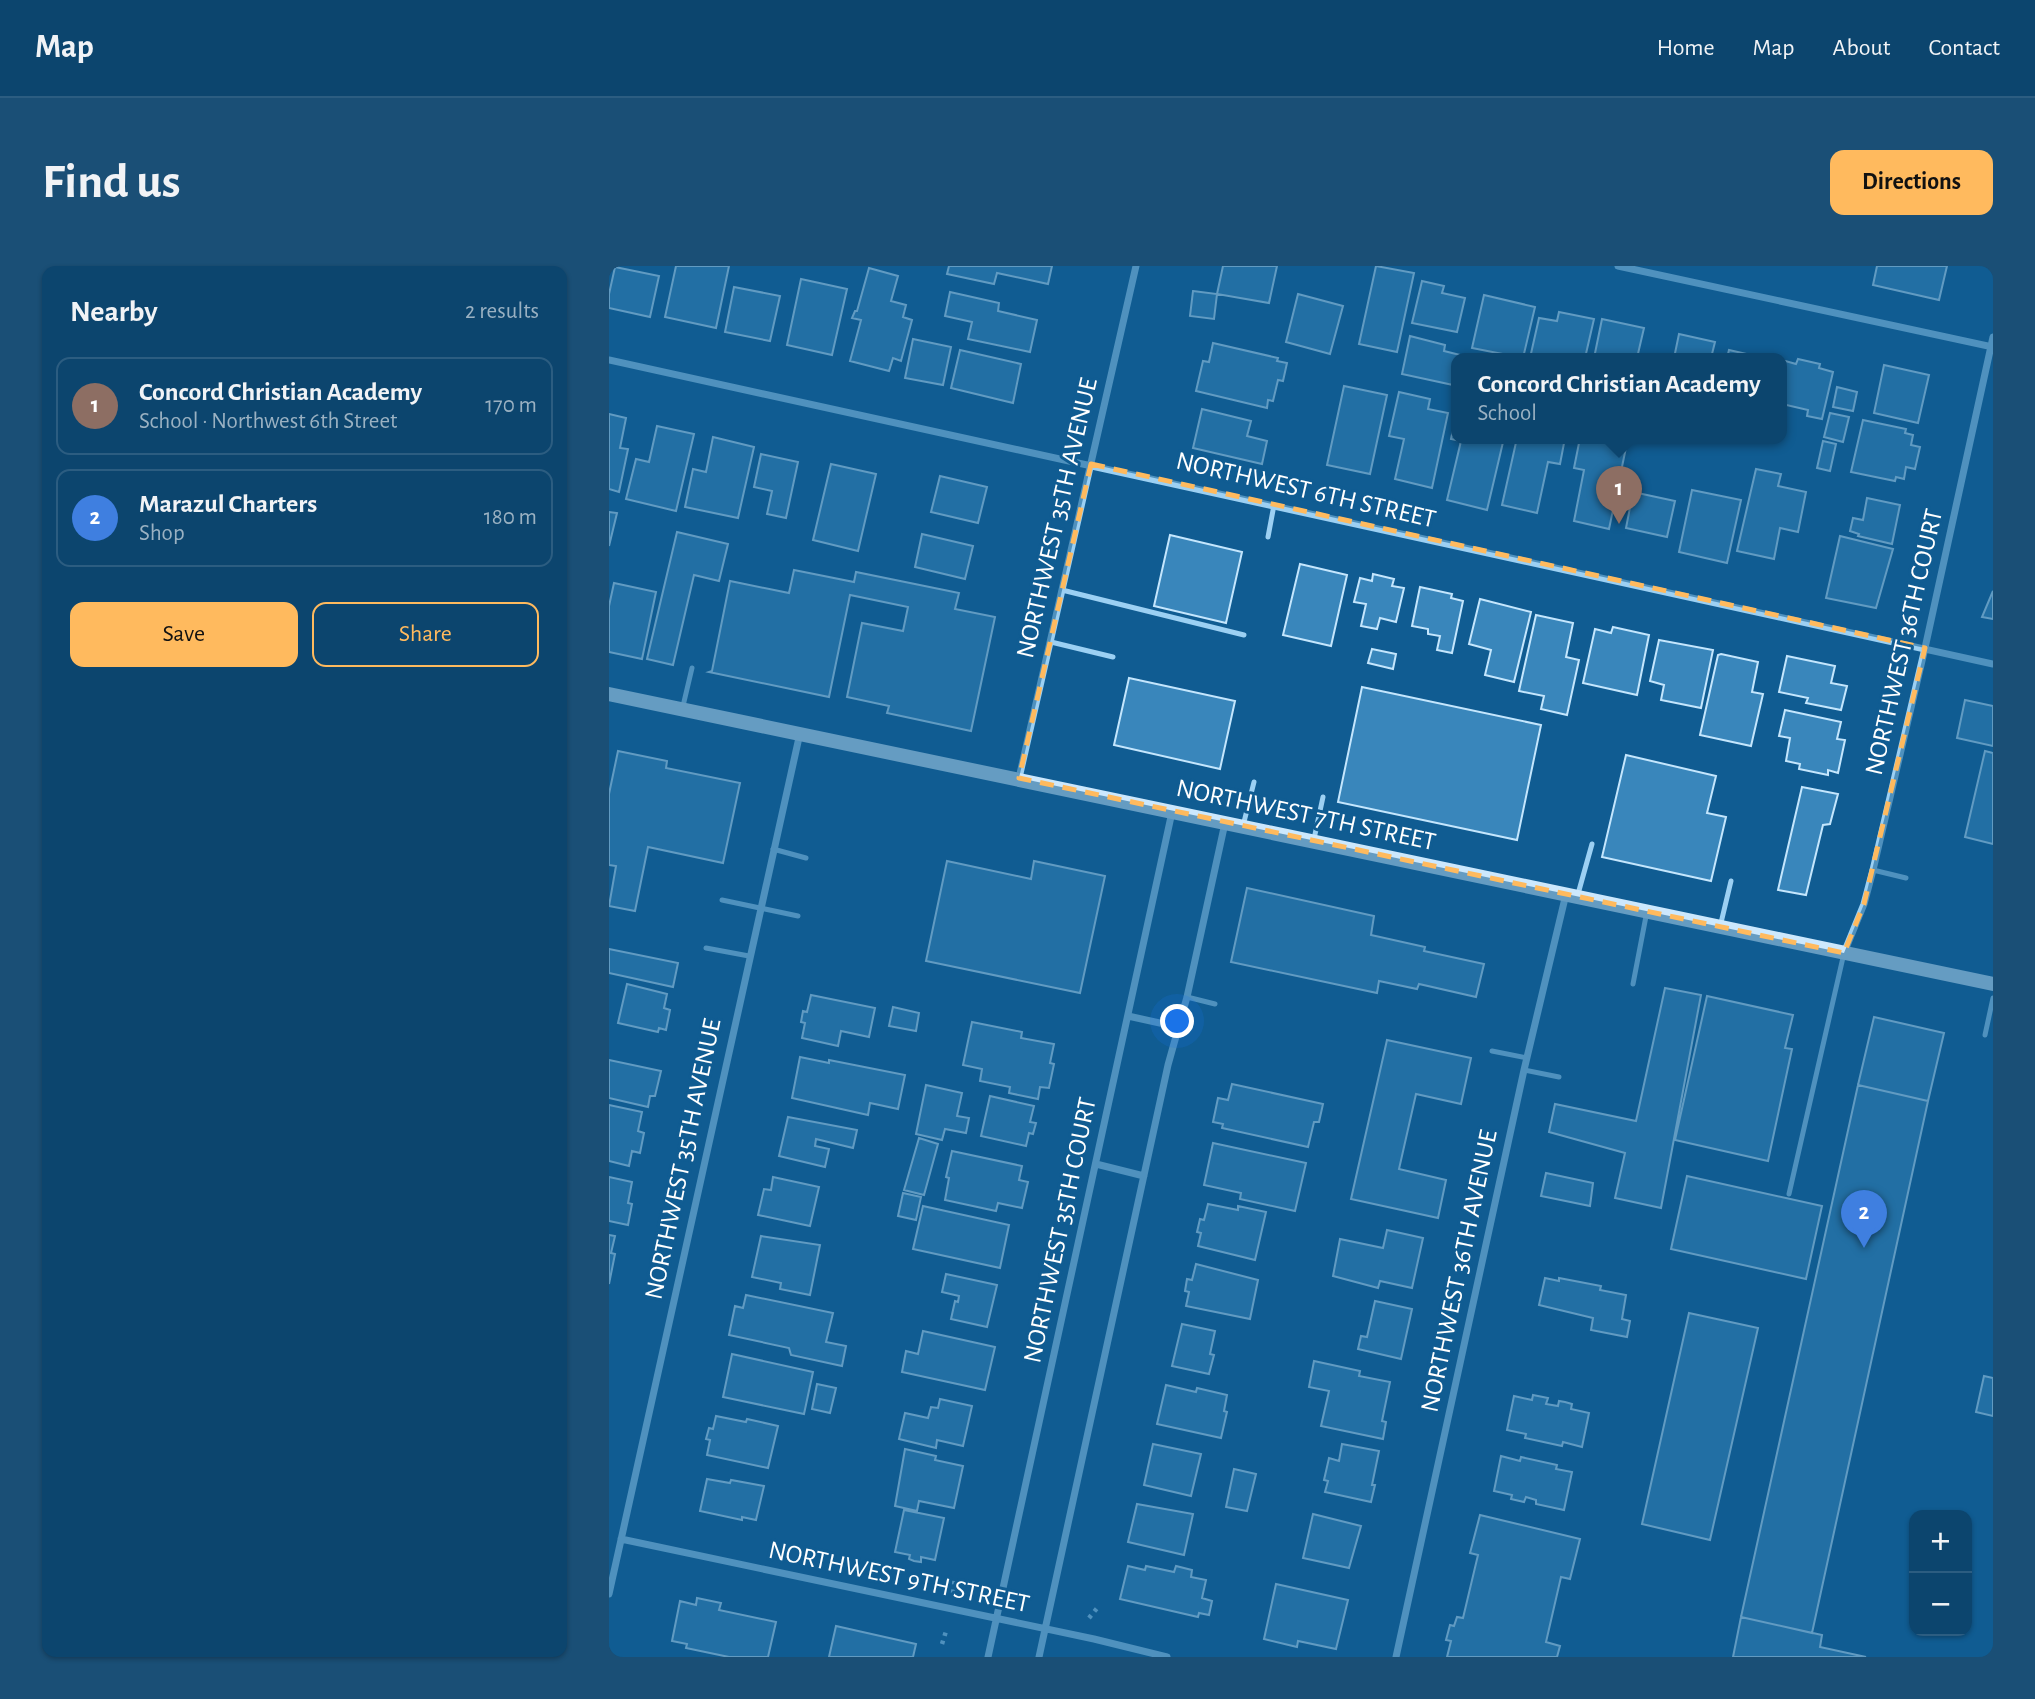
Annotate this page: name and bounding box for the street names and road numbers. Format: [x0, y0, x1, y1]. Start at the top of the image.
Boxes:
street label: NORTHWEST 35TH AVENUE [1012, 375, 1102, 661]
street label: NORTHWEST 6TH STREET [1174, 447, 1439, 533]
street label: NORTHWEST 36TH COURT [1861, 506, 1947, 778]
street label: NORTHWEST 7TH STREET [1174, 775, 1438, 855]
street label: NORTHWEST 35TH AVENUE [640, 1016, 726, 1302]
street label: NORTHWEST 35TH COURT [1019, 1095, 1101, 1365]
street label: NORTHWEST 36TH AVENUE [1416, 1127, 1502, 1415]
street label: NORTHWEST 9TH STREET [766, 1537, 1032, 1617]

